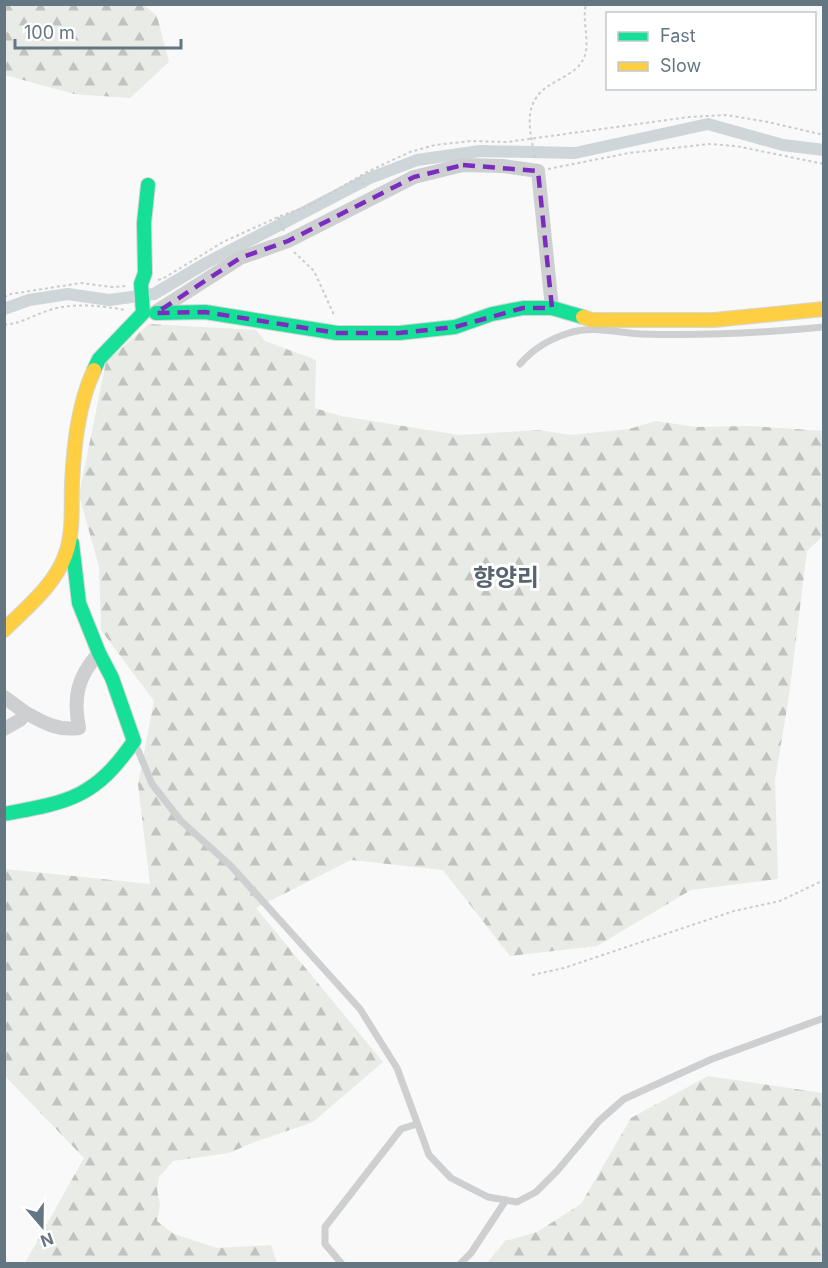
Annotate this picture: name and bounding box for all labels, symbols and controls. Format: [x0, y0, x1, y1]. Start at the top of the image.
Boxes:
scale bar [15, 12, 182, 50]
legend [606, 12, 816, 90]
text: 100 m [24, 22, 75, 43]
text: Fast [660, 25, 696, 46]
text: Slow [660, 55, 701, 76]
district label: 향양리 [473, 563, 539, 592]
north arrow [12, 1196, 72, 1256]
text: N [38, 1229, 56, 1252]

